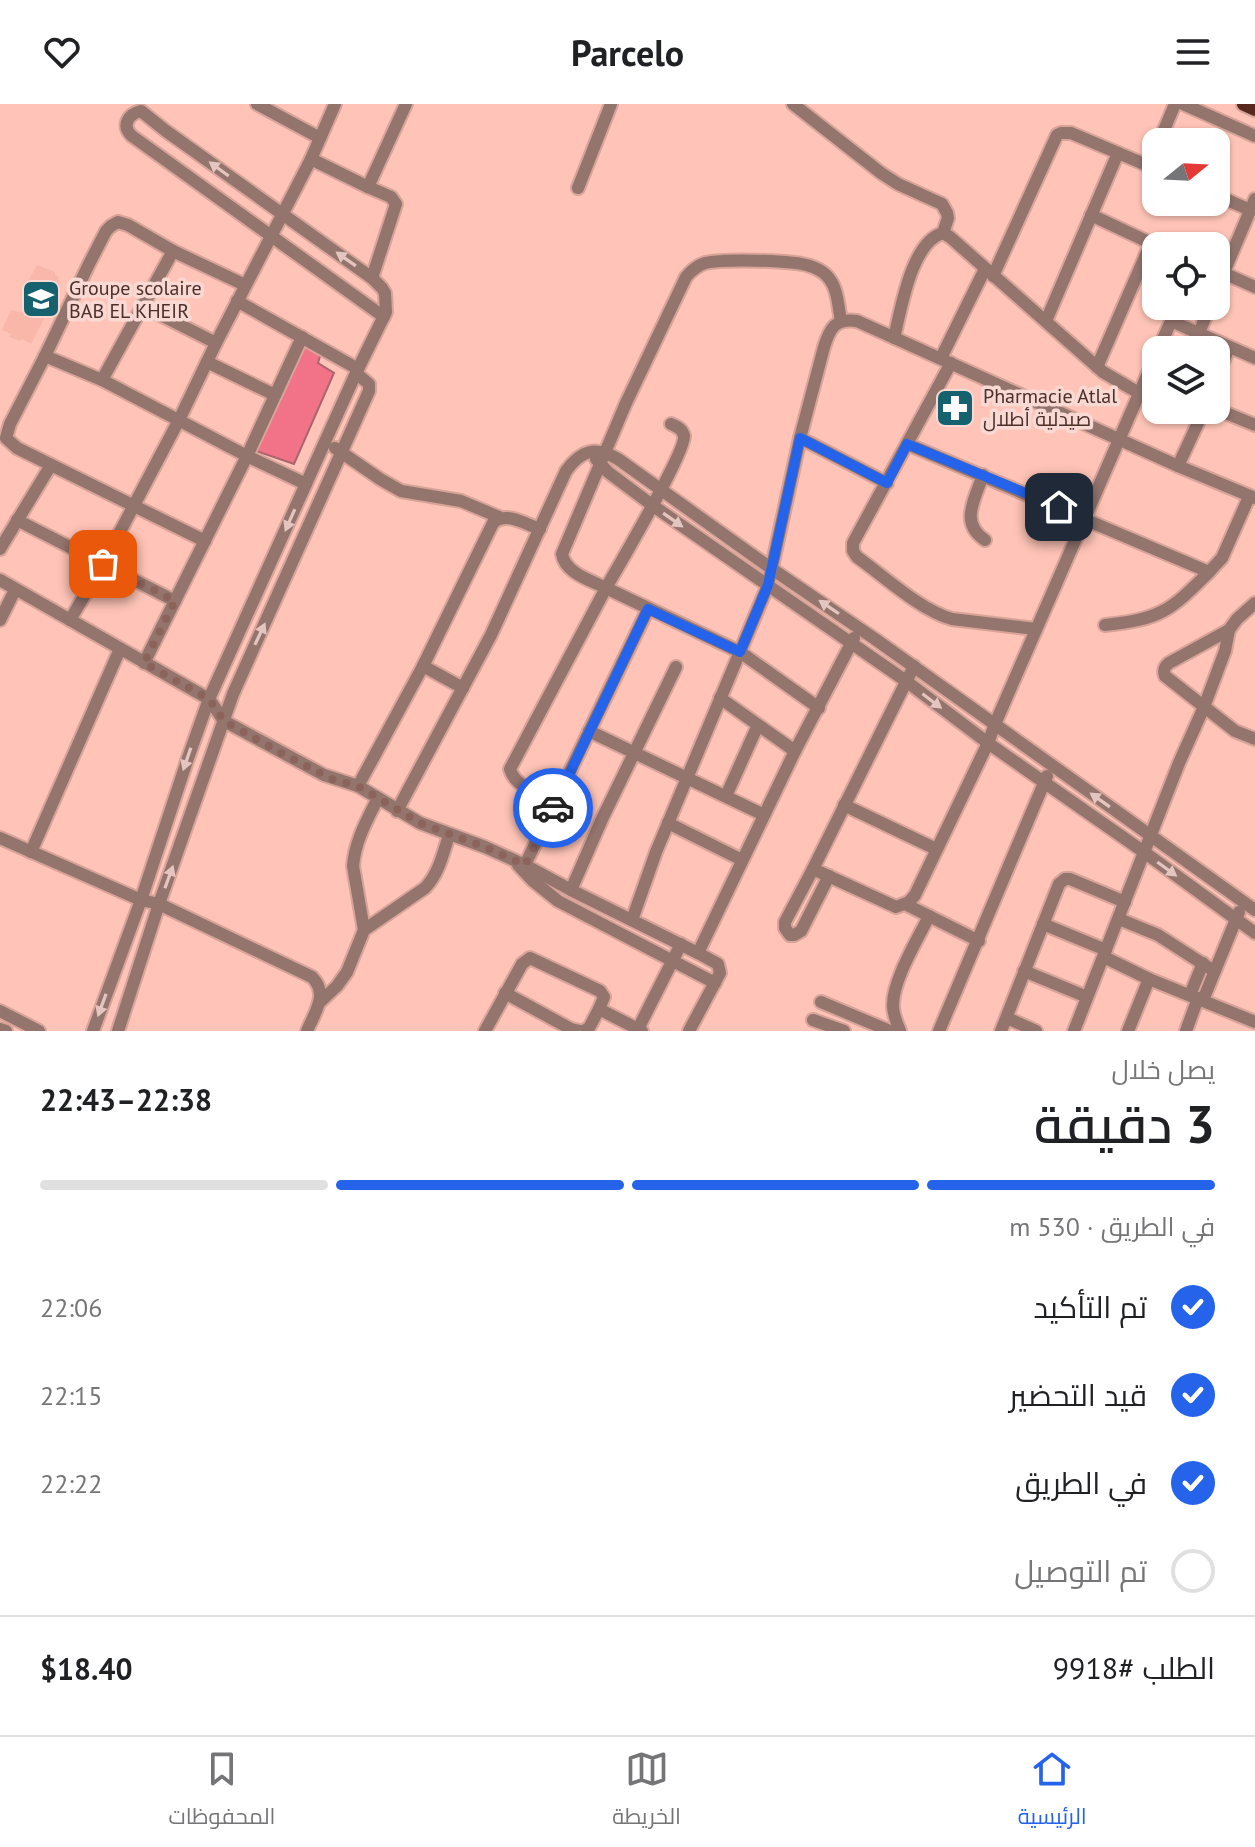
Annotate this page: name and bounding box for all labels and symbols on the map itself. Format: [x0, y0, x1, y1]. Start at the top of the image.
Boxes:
north arrow [1142, 128, 1230, 216]
one-way arrow [208, 161, 230, 177]
one-way arrow [335, 252, 356, 267]
place label: Groupe scolaire BAB EL KHEIR [69, 275, 202, 324]
school or university icon: Groupe scolaire BAB EL KHEIR [20, 278, 62, 320]
place label: Pharmacie Atlal صيدلية أطلال [983, 383, 1117, 432]
pharmacy icon: Pharmacie Atlal صيدلية أطلال [934, 387, 976, 429]
pin [1025, 473, 1093, 541]
one-way arrow [283, 509, 296, 532]
one-way arrow [663, 512, 684, 527]
pin [69, 530, 137, 598]
one-way arrow [818, 600, 839, 615]
one-way arrow [254, 622, 267, 646]
one-way arrow [922, 693, 942, 709]
one-way arrow [181, 748, 193, 772]
courier [513, 768, 593, 848]
one-way arrow [1090, 793, 1111, 808]
one-way arrow [1156, 860, 1177, 876]
one-way arrow [163, 865, 175, 889]
one-way arrow [96, 993, 108, 1017]

